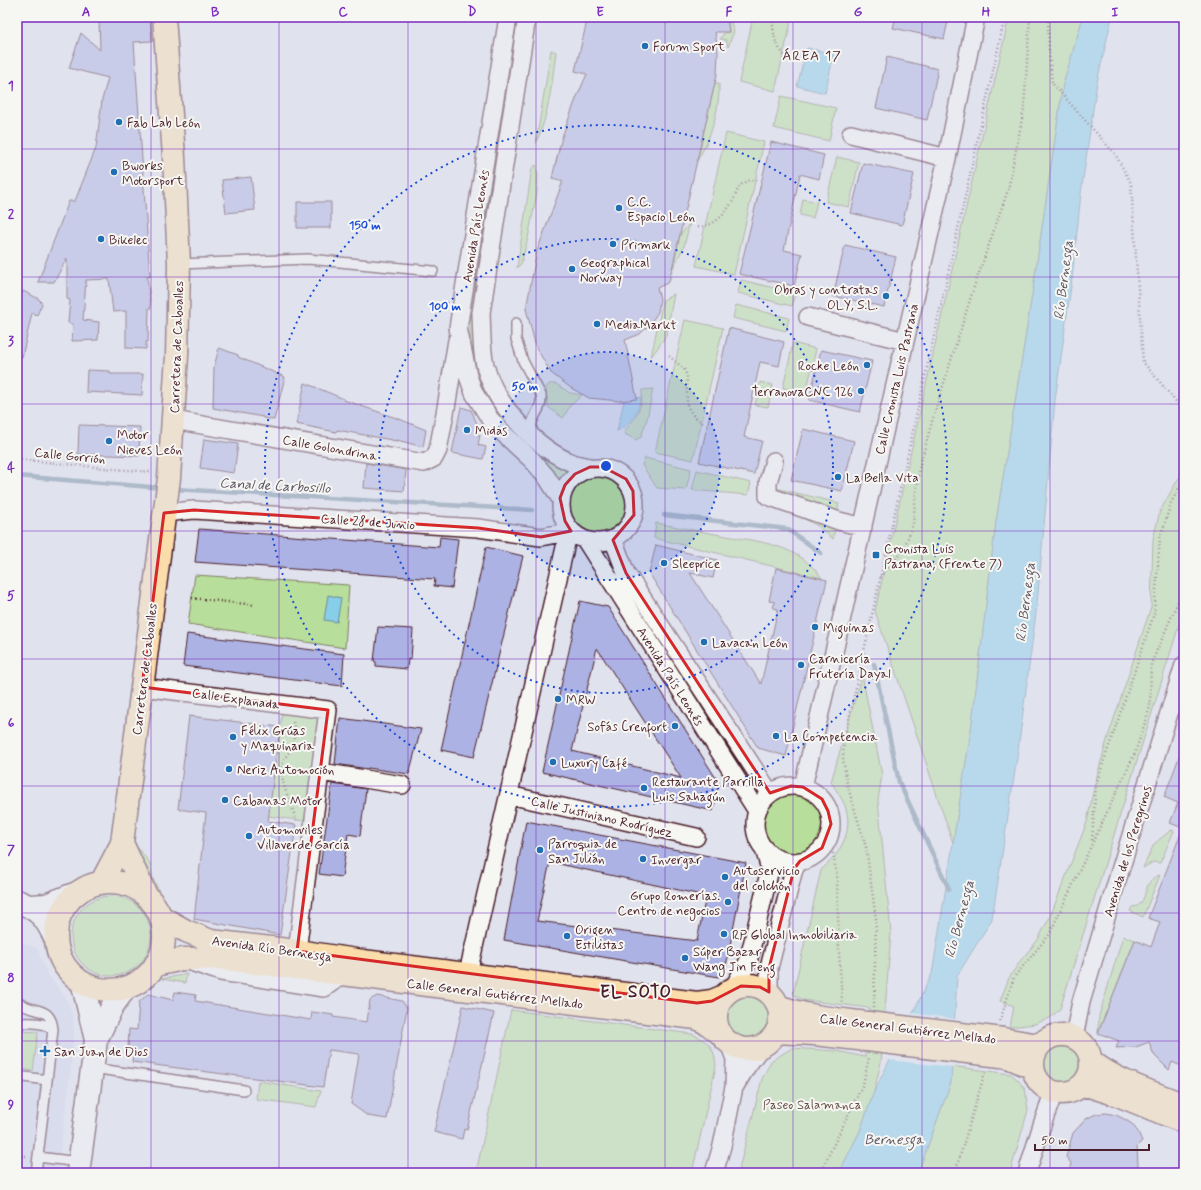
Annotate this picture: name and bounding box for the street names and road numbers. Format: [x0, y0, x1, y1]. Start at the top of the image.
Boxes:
street label: Avenida País Leonés [459, 168, 494, 284]
street label: Carretera de Caboalles [167, 280, 188, 414]
street label: Calle Cronista Luis Pastrana [872, 302, 923, 456]
street label: Calle Golondrina [281, 432, 379, 465]
street label: Calle Gorrión [33, 444, 106, 469]
street label: Calle 28 de Junio [320, 511, 416, 534]
street label: Carretera de Caboalles [129, 602, 162, 736]
street label: Avenida País Leonés [632, 624, 707, 730]
street label: Calle Explanada [191, 685, 281, 714]
street label: Avenida de los Peregrinos [1100, 784, 1157, 919]
street label: Calle Justiniano Rodríguez [529, 793, 674, 842]
street label: Avenida Río Bernesga [210, 933, 333, 968]
street label: Calle General Gutiérrez Mellado [406, 975, 584, 1014]
street label: Calle General Gutiérrez Mellado [819, 1010, 997, 1049]

